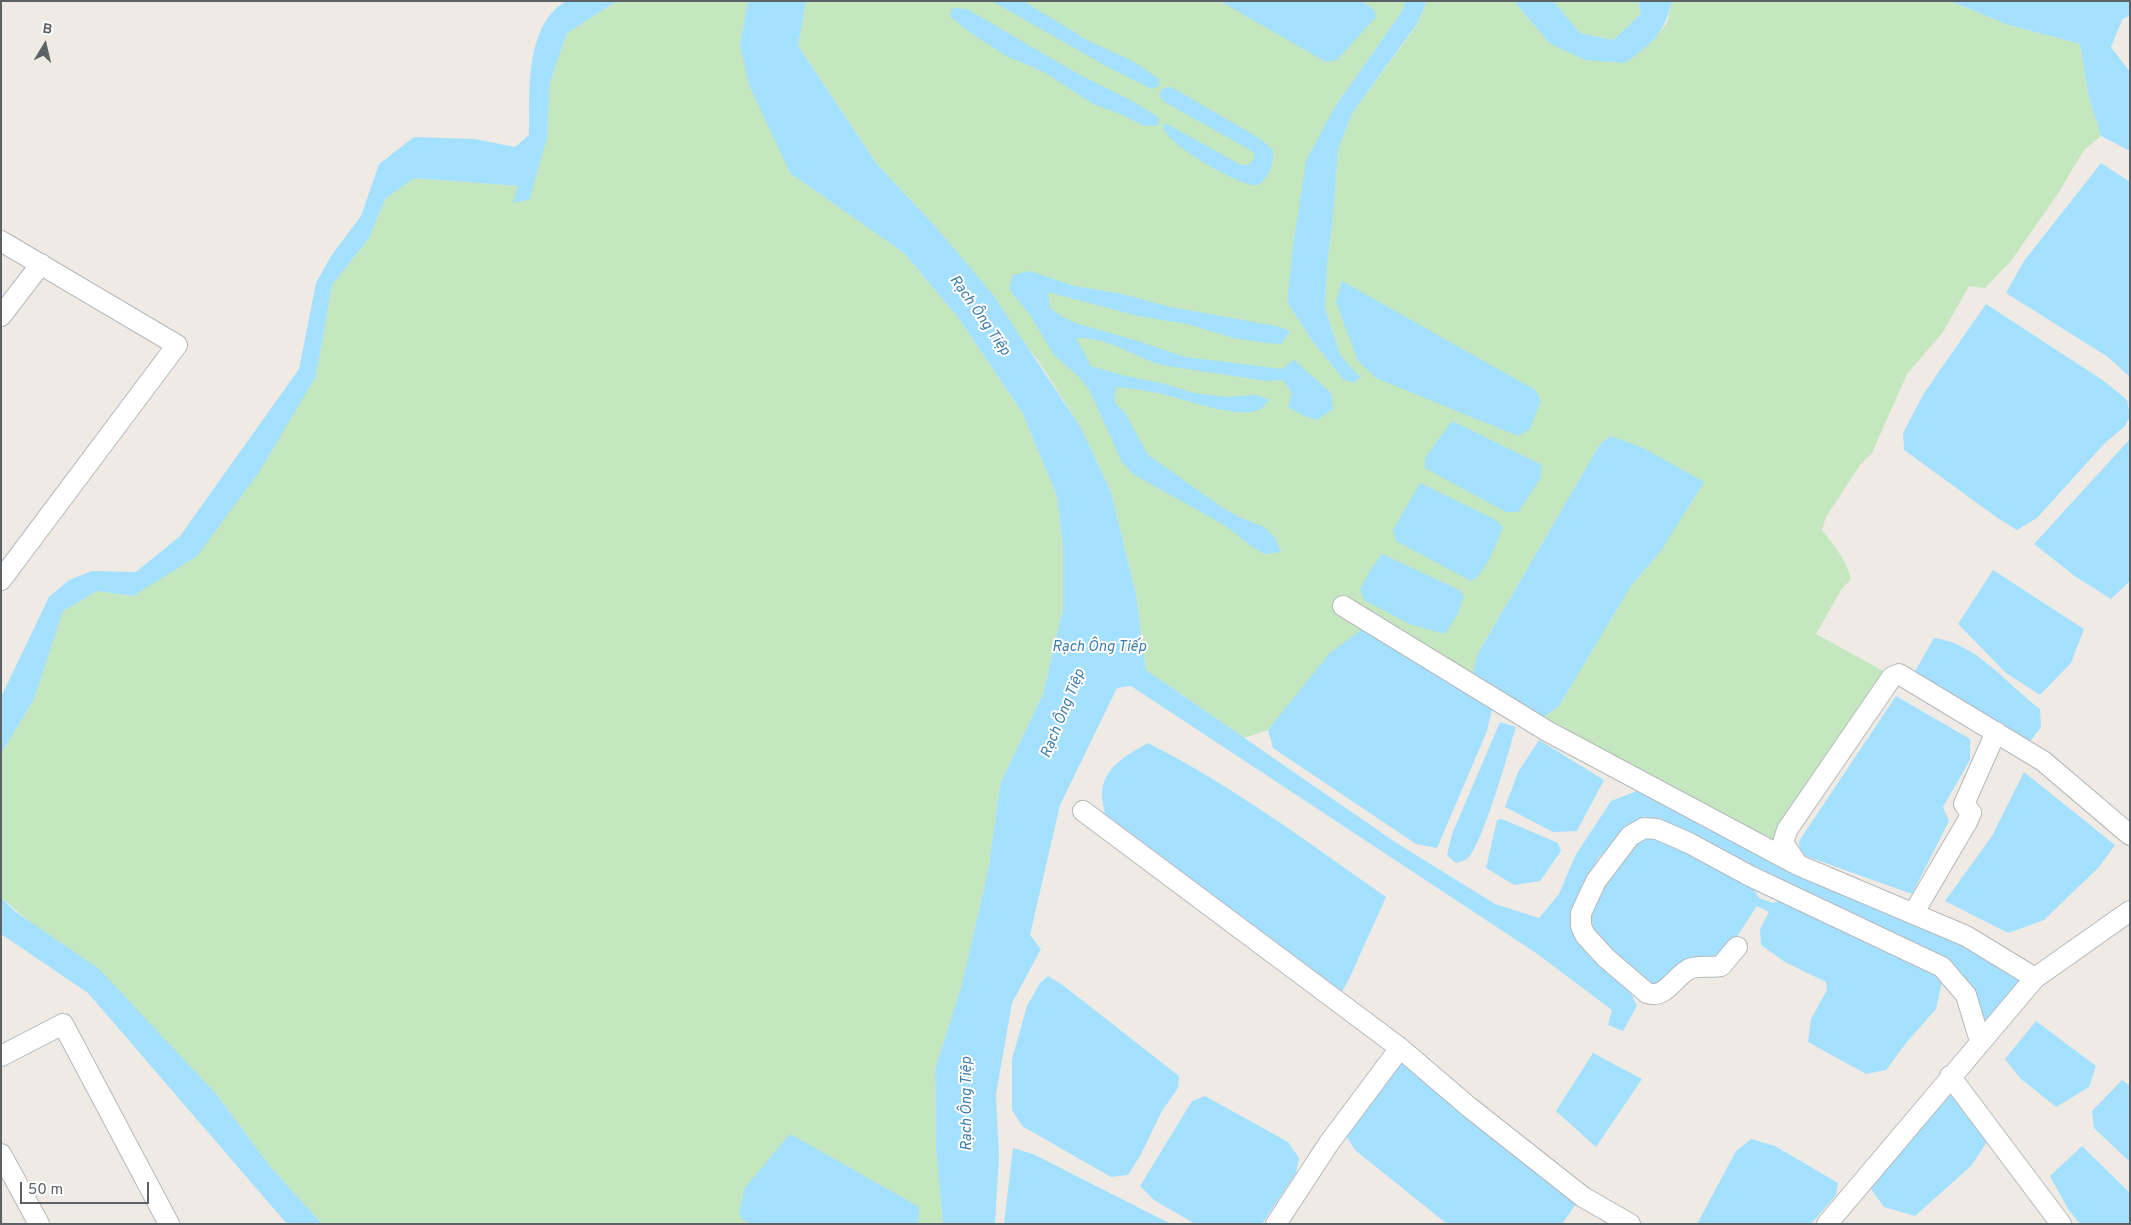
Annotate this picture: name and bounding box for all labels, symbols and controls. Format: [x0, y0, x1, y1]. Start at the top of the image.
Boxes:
north arrow [20, 20, 70, 70]
text: B [41, 21, 54, 39]
water label: Rạch Ông Tiệp [945, 272, 1013, 360]
water label: Rạch Ông Tiếp [1052, 639, 1146, 657]
water label: Rạch Ông Tiệp [1038, 667, 1090, 761]
water label: Rạch Ông Tiệp [959, 1057, 977, 1151]
scale bar [22, 1172, 151, 1204]
text: 50 m [28, 1181, 63, 1200]

